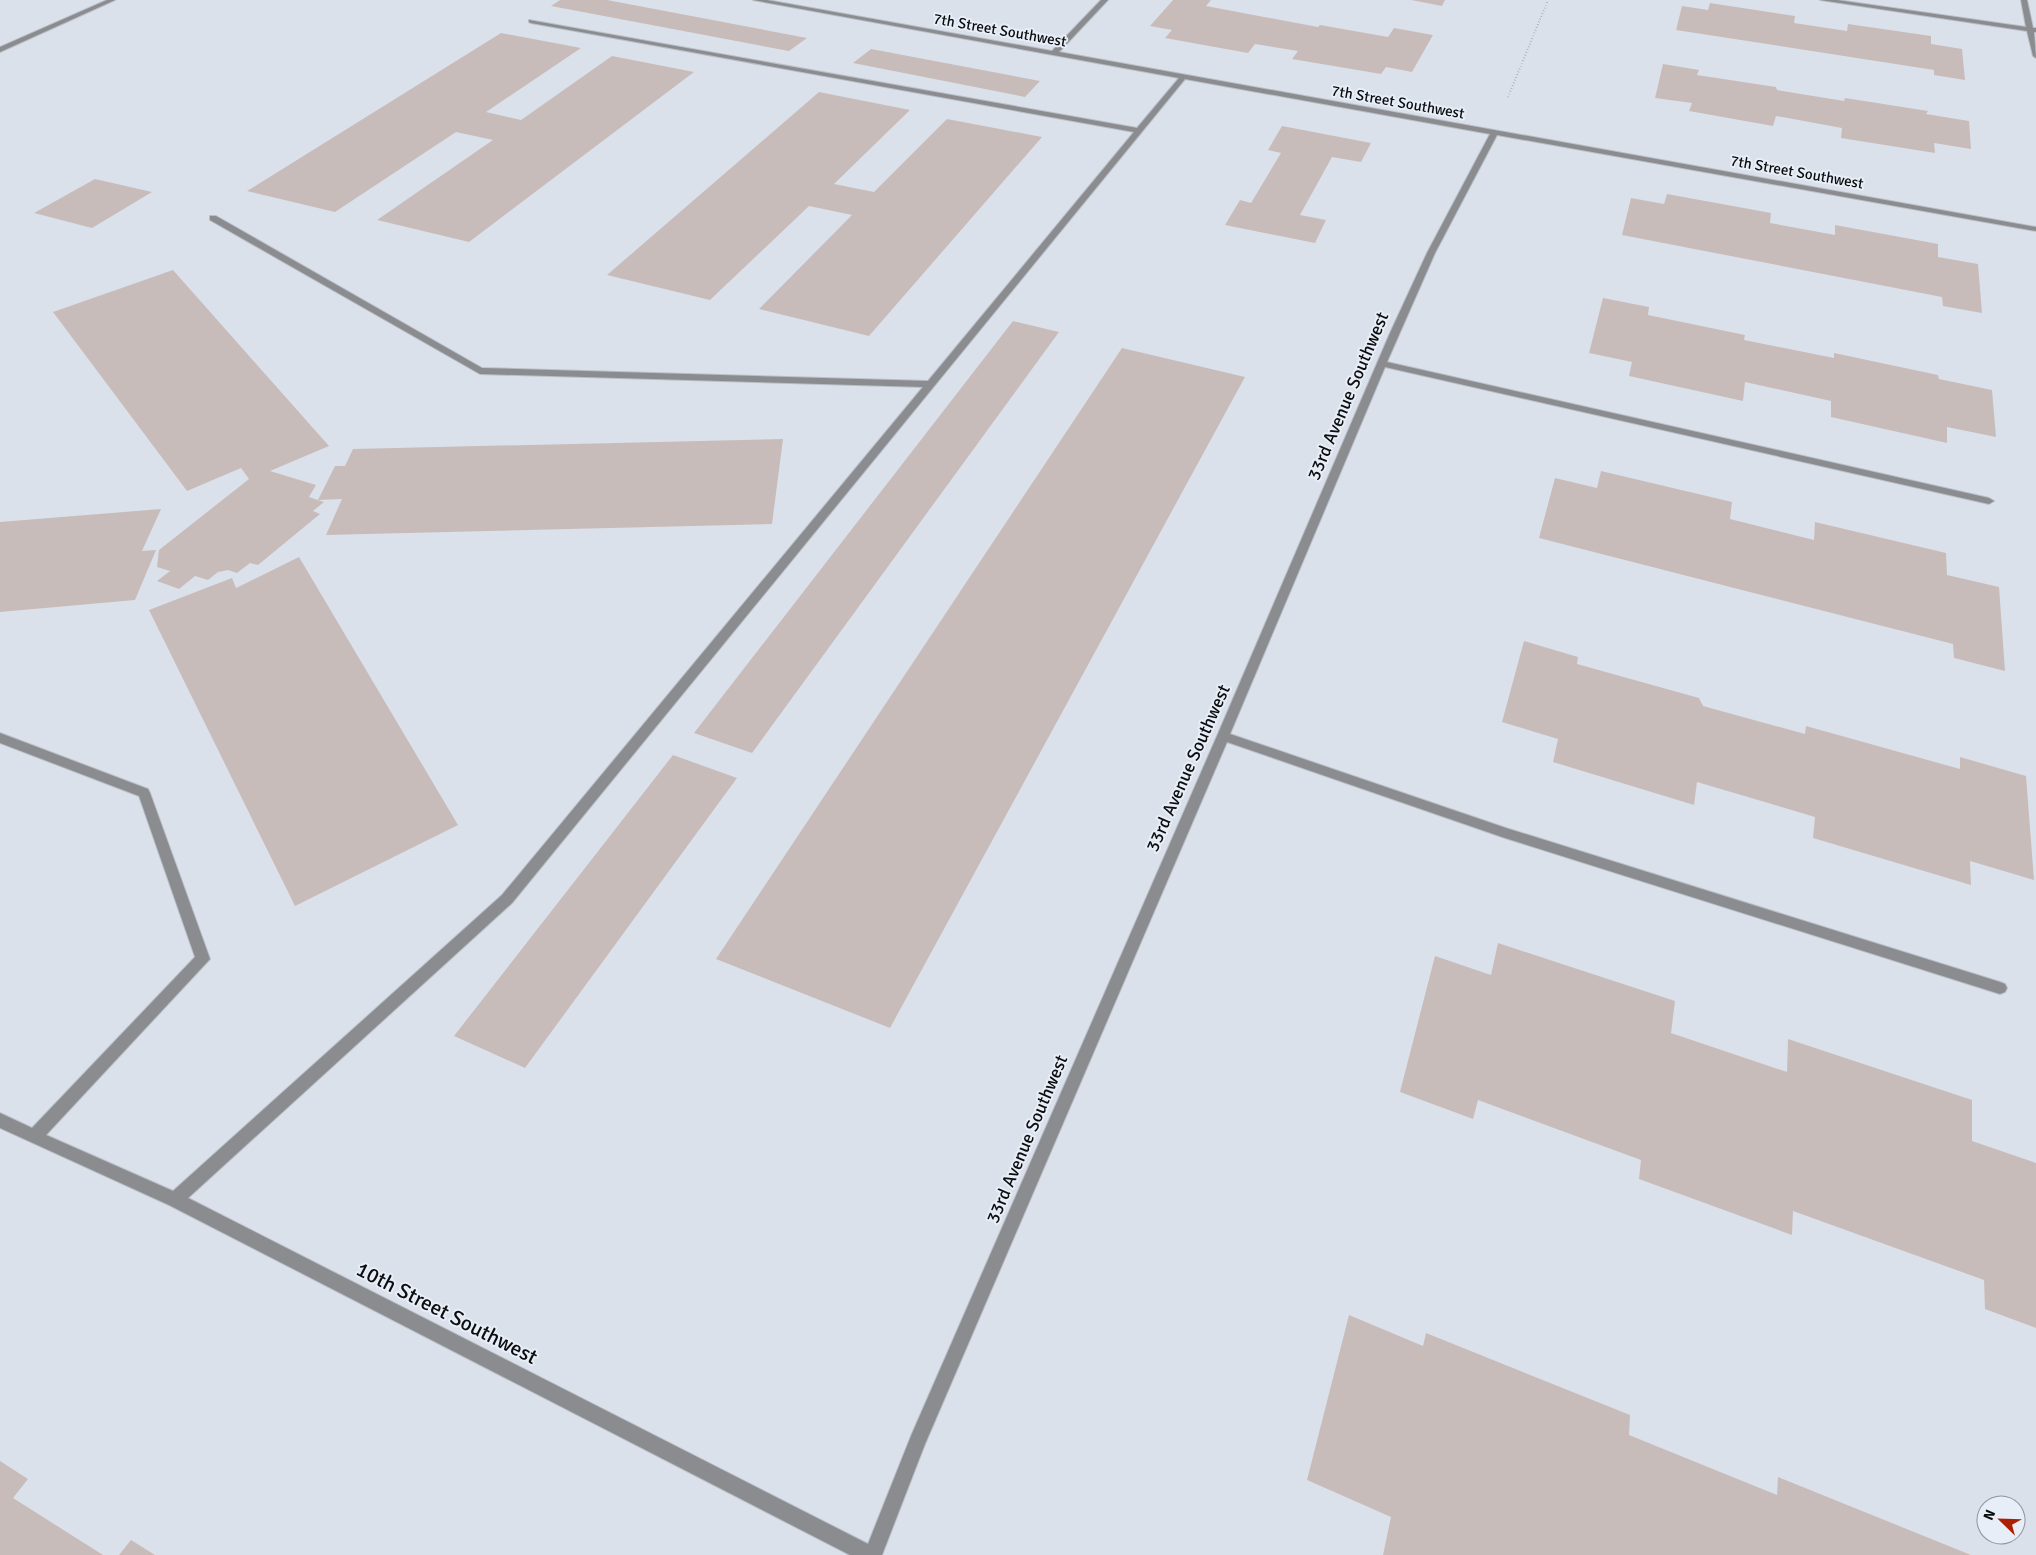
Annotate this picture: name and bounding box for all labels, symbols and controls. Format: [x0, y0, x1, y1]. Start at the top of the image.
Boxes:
street label: 7th Street Southwest [932, 9, 1068, 51]
street label: 7th Street Southwest [1330, 81, 1466, 123]
street label: 7th Street Southwest [1729, 151, 1865, 193]
street label: 33rd Avenue Southwest [1303, 309, 1393, 483]
street label: 33rd Avenue Southwest [1141, 681, 1235, 855]
street label: 33rd Avenue Southwest [982, 1052, 1072, 1226]
street label: 10th Street Southwest [352, 1256, 542, 1370]
north arrow [1976, 1495, 2026, 1545]
text: N [1980, 1507, 1999, 1523]

